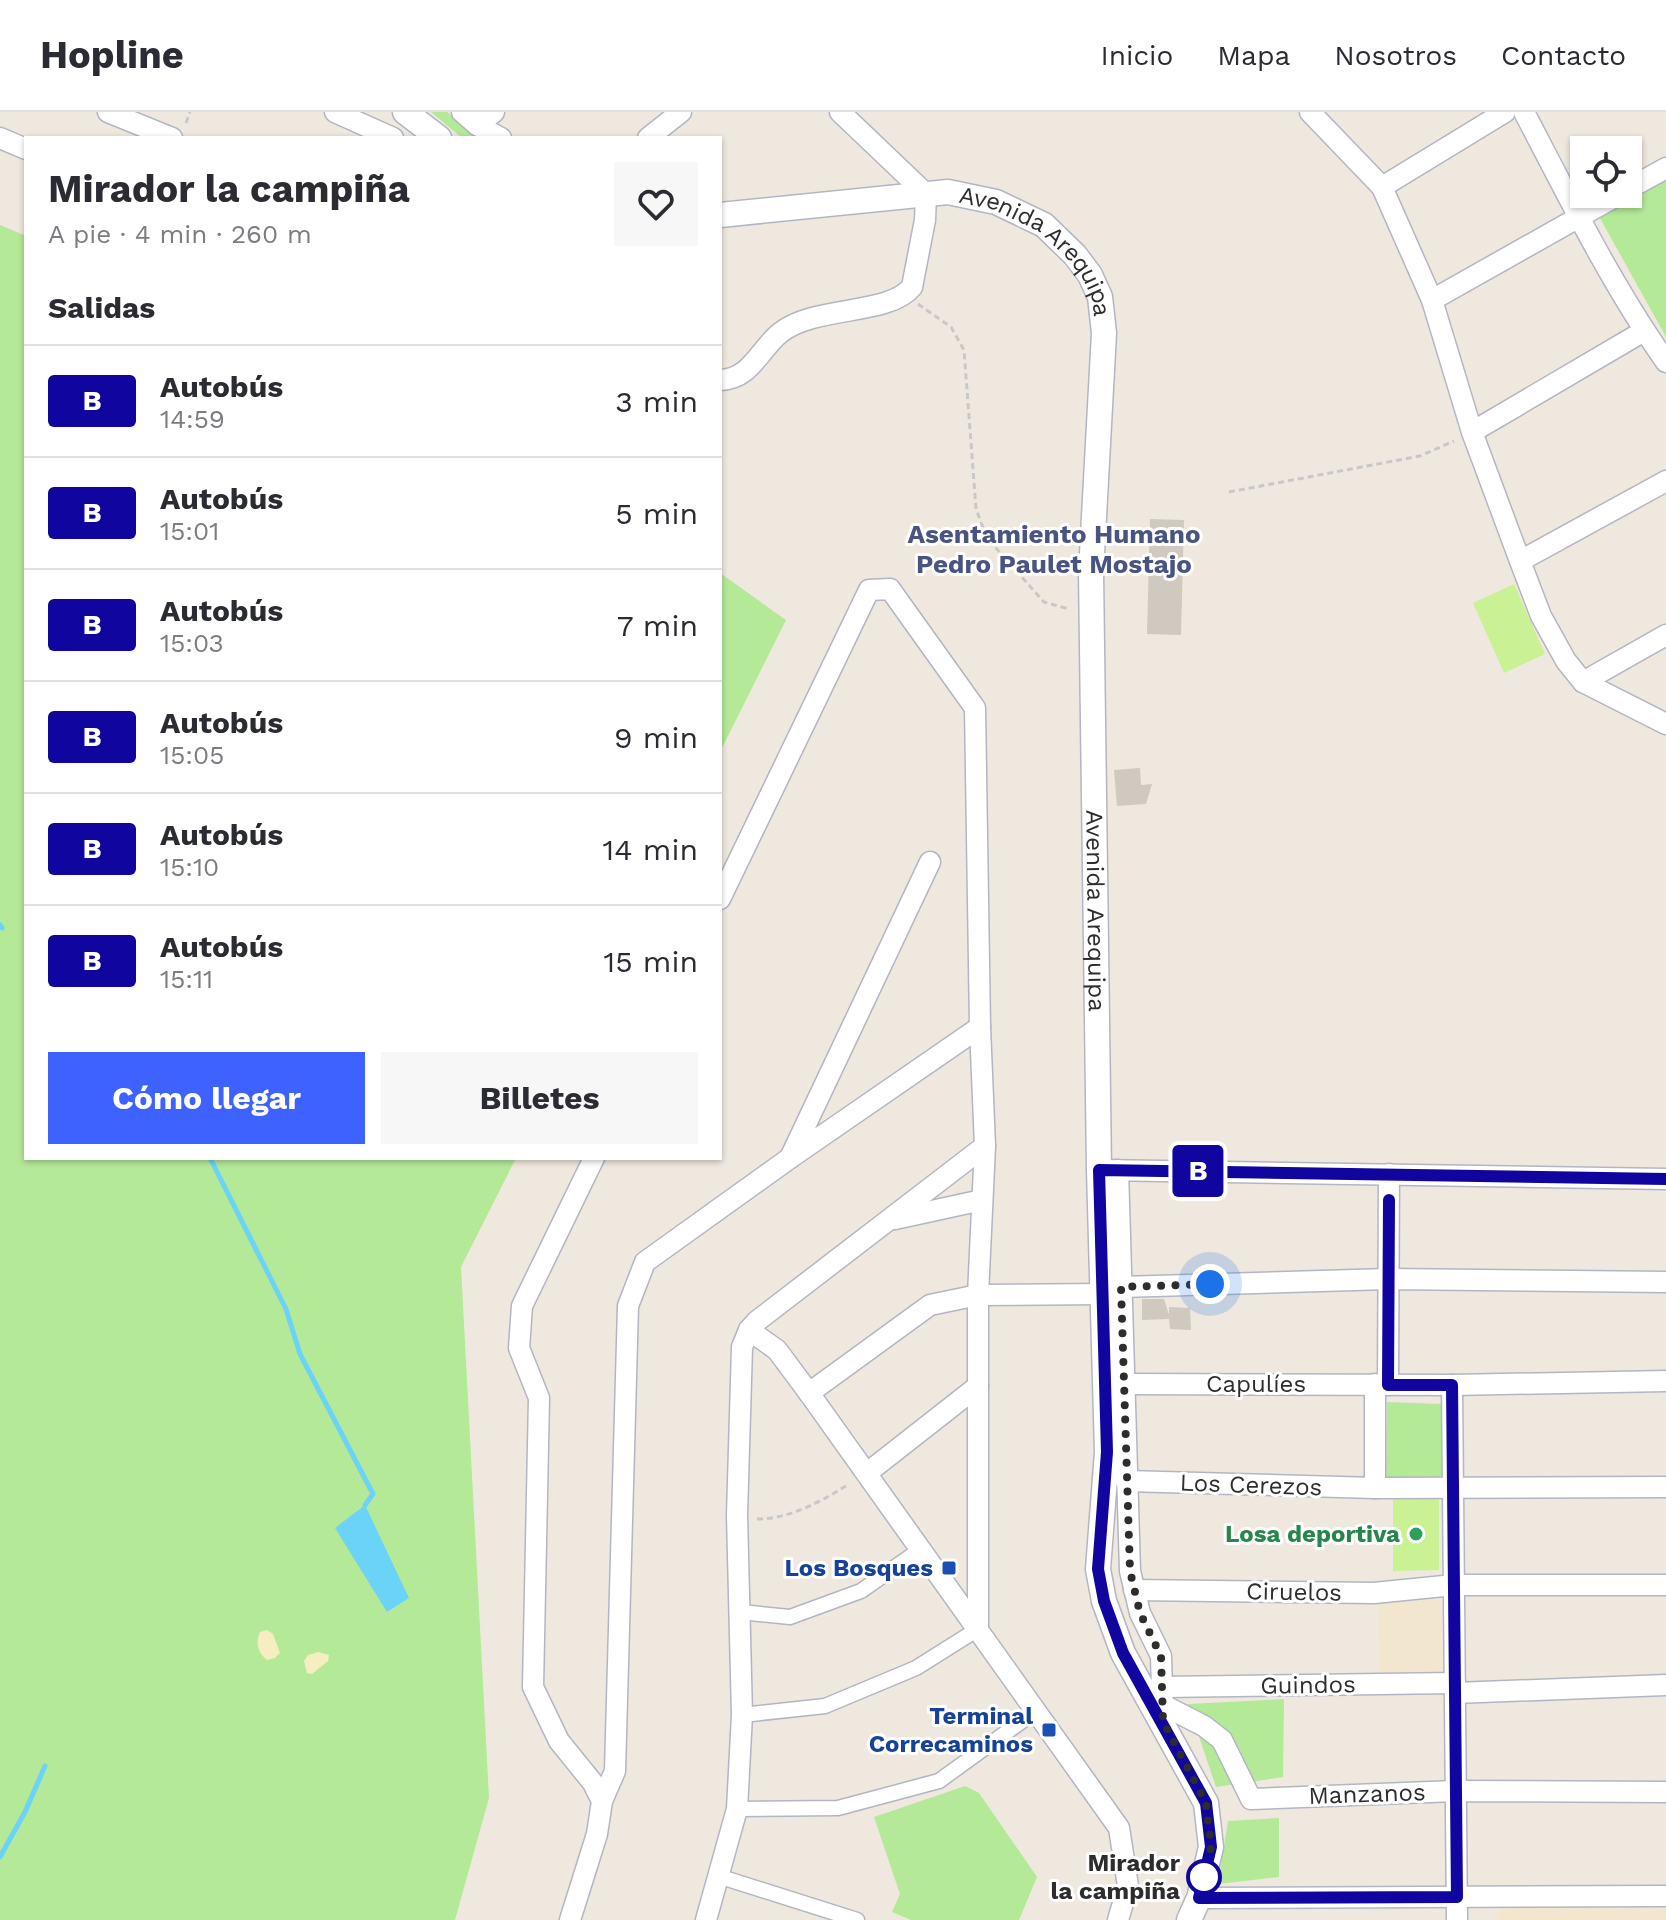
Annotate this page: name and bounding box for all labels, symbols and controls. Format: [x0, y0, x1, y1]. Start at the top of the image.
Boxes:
text: Hopline [40, 33, 184, 77]
text: Inicio [1101, 39, 1173, 72]
text: Mapa [1217, 39, 1290, 72]
text: Nosotros [1334, 39, 1457, 72]
text: Contacto [1501, 39, 1626, 72]
map controls [1570, 136, 1642, 208]
button: locate [1570, 136, 1642, 208]
button: heart [614, 162, 698, 246]
text: Mirador la campiña [48, 167, 410, 211]
street label: Avenida Arequipa [957, 181, 1116, 318]
text: A pie · 4 min · 260 m [48, 219, 312, 249]
text: Salidas [48, 290, 155, 325]
text: Autobús [160, 369, 283, 404]
text: B [82, 384, 102, 417]
text: 3 min [615, 384, 698, 419]
text: 14:59 [160, 404, 225, 434]
text: Autobús [160, 481, 283, 516]
text: B [82, 496, 102, 529]
text: 5 min [615, 496, 698, 531]
text: 15:01 [160, 516, 219, 546]
district label: Asentamiento Humano Pedro Paulet Mostajo [907, 519, 1201, 579]
text: Autobús [160, 593, 283, 628]
text: B [82, 608, 102, 641]
text: 7 min [617, 608, 698, 643]
text: 15:03 [160, 628, 224, 658]
text: Autobús [160, 705, 283, 740]
text: B [82, 720, 102, 753]
text: 9 min [614, 720, 698, 755]
text: 15:05 [160, 740, 224, 770]
street label: Avenida Arequipa [1080, 809, 1111, 1012]
text: Autobús [160, 817, 283, 852]
text: B [82, 832, 102, 865]
text: 14 min [603, 832, 698, 867]
text: 15:10 [160, 852, 219, 882]
text: Autobús [160, 929, 283, 964]
text: B [82, 944, 102, 977]
text: 15 min [603, 944, 698, 979]
text: 15:11 [160, 964, 213, 994]
button: Cómo llegar [48, 1052, 365, 1144]
button: Billetes [381, 1052, 698, 1144]
line badge: B [1172, 1145, 1224, 1197]
text: B [1188, 1154, 1208, 1187]
your location [1190, 1264, 1230, 1304]
street label: Capulíes [1206, 1370, 1306, 1398]
street label: Los Cerezos [1179, 1469, 1323, 1501]
place label: Losa deportiva [1225, 1520, 1400, 1548]
marker: Losa deportiva [1407, 1525, 1425, 1543]
place label: Los Bosques [785, 1554, 933, 1582]
marker: Los Bosques [940, 1559, 958, 1577]
street label: Ciruelos [1246, 1577, 1342, 1607]
street label: Guindos [1260, 1670, 1356, 1700]
place label: Terminal Correcaminos [869, 1702, 1033, 1758]
marker: Terminal Correcaminos [1040, 1721, 1058, 1739]
street label: Manzanos [1308, 1778, 1426, 1810]
place label: Mirador la campiña [1051, 1849, 1181, 1905]
marker: Mirador la campiña [1187, 1860, 1221, 1894]

